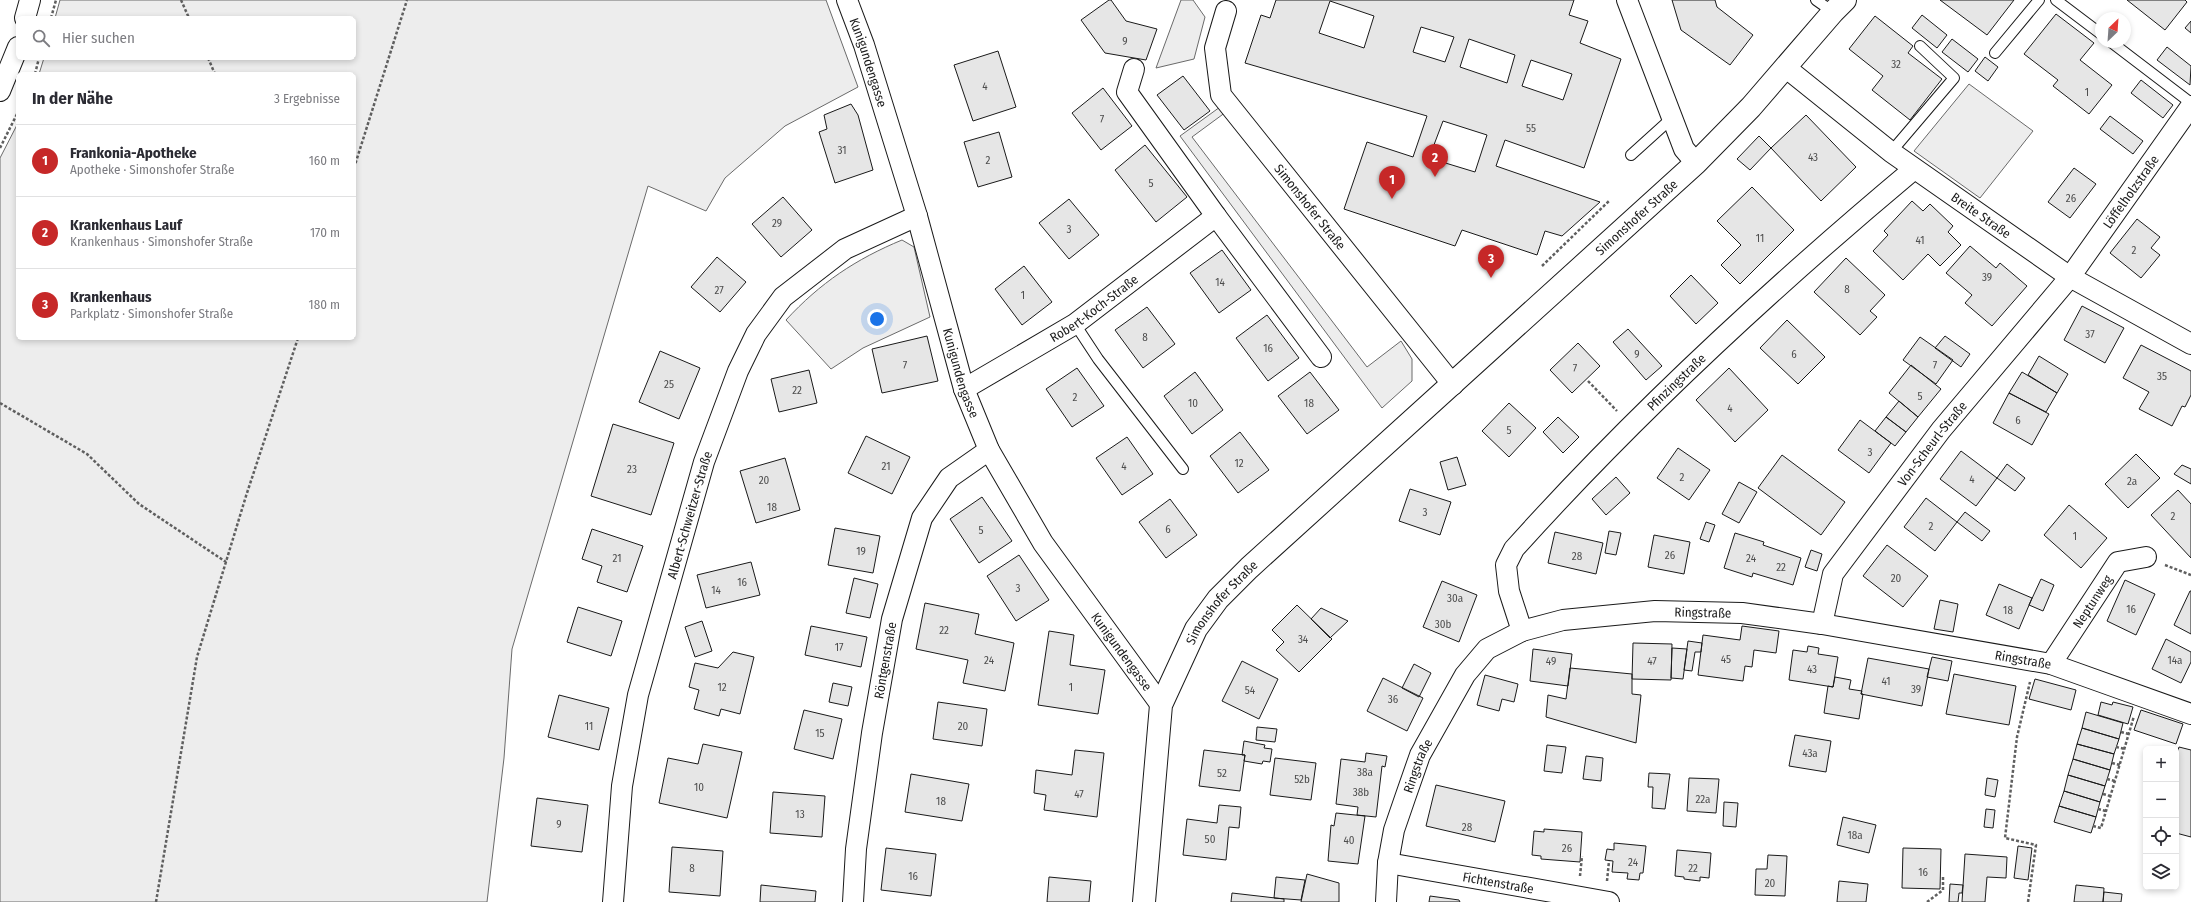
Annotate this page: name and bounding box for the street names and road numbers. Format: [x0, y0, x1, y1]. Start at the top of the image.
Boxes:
street label: Kunigundengasse [846, 16, 890, 109]
street label: Löffelholzstraße [2100, 152, 2162, 231]
street label: Simonshofer Straße [1271, 161, 1349, 253]
street label: Simonshofer Straße [1593, 177, 1681, 258]
street label: Breite Straße [1948, 189, 2014, 241]
street label: Robert-Koch-Straße [1047, 272, 1141, 345]
street label: Kunigundengasse [940, 326, 982, 420]
street label: Pfinzingstraße [1644, 351, 1709, 414]
street label: Von-Scheurl-Straße [1895, 398, 1970, 489]
street label: Albert-Schweitzer-Straße [664, 449, 715, 581]
street label: Simonshofer Straße [1183, 557, 1260, 647]
street label: Neptunweg [2070, 572, 2116, 631]
street label: Ringstraße [1674, 604, 1732, 621]
street label: Kunigundengasse [1088, 610, 1155, 694]
street label: Röntgenstraße [871, 621, 899, 700]
street label: Ringstraße [1994, 647, 2052, 672]
street label: Ringstraße [1400, 736, 1436, 795]
street label: Fichtenstraße [1461, 869, 1535, 897]

